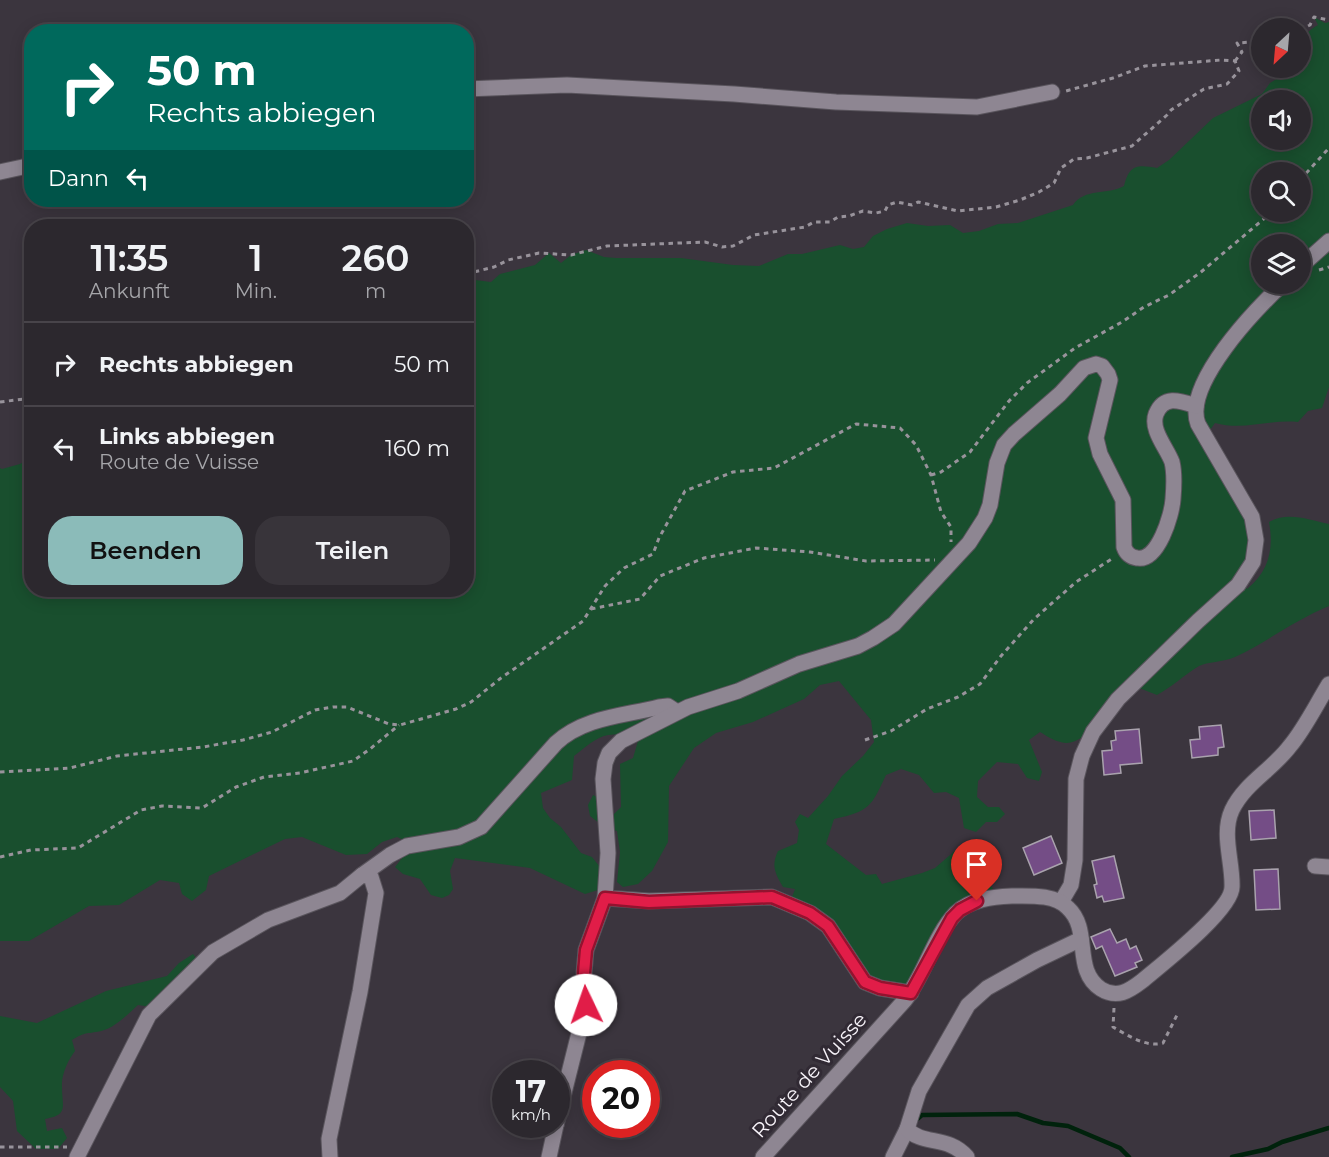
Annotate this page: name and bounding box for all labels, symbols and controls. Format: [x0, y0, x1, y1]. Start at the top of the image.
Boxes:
north arrow [1251, 18, 1311, 78]
map controls [1251, 18, 1311, 294]
text: 50 m [147, 44, 256, 96]
icon: right [48, 48, 126, 126]
button: sound [1251, 90, 1311, 150]
text: Rechts abbiegen [147, 96, 376, 129]
icon: left [121, 162, 154, 195]
button: search [1251, 162, 1311, 222]
text: Dann [48, 165, 109, 192]
button: layers [1251, 234, 1311, 294]
text: 11:35 [90, 236, 168, 280]
text: 1 [249, 236, 263, 280]
text: 260 [342, 236, 409, 280]
text: Ankunft [89, 279, 170, 303]
text: Min. [235, 279, 277, 303]
text: m [365, 279, 386, 303]
icon: right [48, 348, 81, 381]
text: Rechts abbiegen [99, 351, 294, 378]
text: 50 m [394, 351, 450, 378]
text: Links abbiegen [99, 423, 275, 450]
icon: left [48, 432, 81, 465]
text: 160 m [385, 435, 450, 462]
text: Route de Vuisse [99, 450, 259, 474]
button: Beenden [48, 516, 243, 585]
button: Teilen [255, 516, 450, 585]
pin [951, 839, 1002, 901]
icon: arrive [960, 848, 993, 881]
position arrow [554, 973, 618, 1037]
street label: Route de Vuisse [747, 1007, 871, 1143]
speed limit sign: 20 [582, 1060, 660, 1138]
text: 17 [516, 1073, 546, 1110]
text: km/h [511, 1105, 551, 1124]

